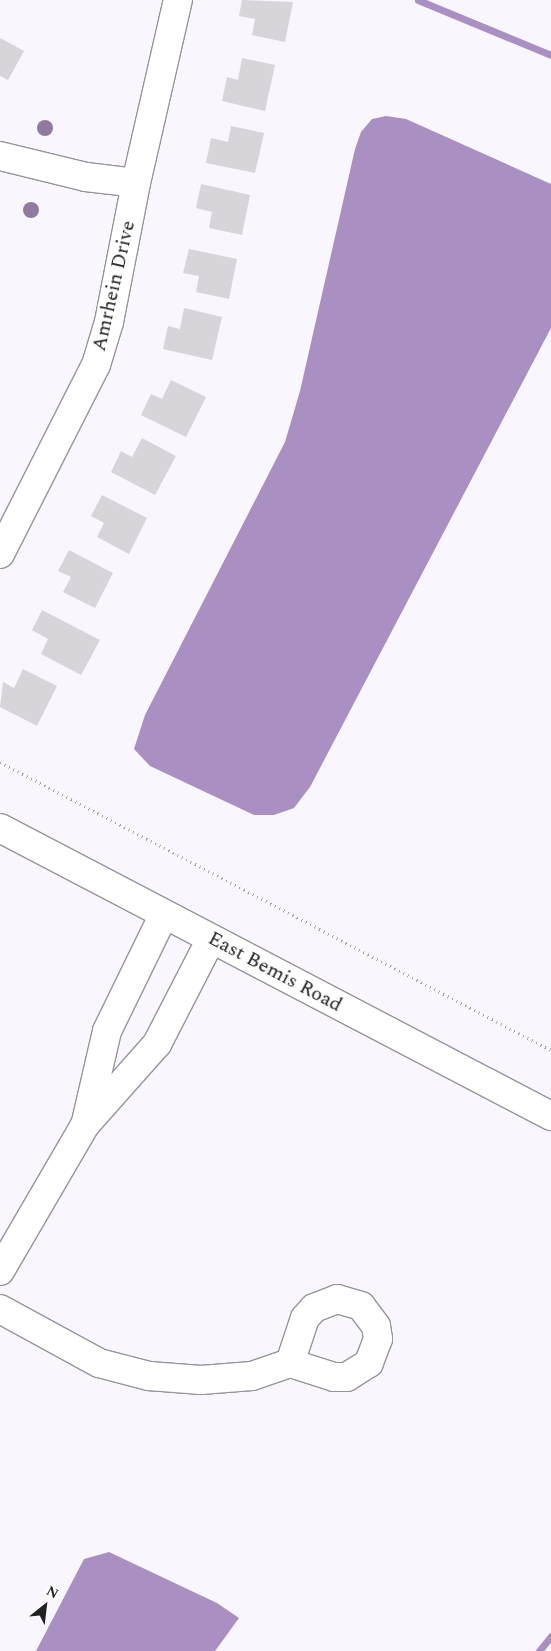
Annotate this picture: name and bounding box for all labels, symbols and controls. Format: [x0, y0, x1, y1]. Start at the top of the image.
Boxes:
street label: Amrhein Drive [87, 218, 141, 354]
street label: East Bemis Road [204, 927, 346, 1017]
text: N [42, 1580, 63, 1604]
north arrow [20, 1581, 70, 1631]

